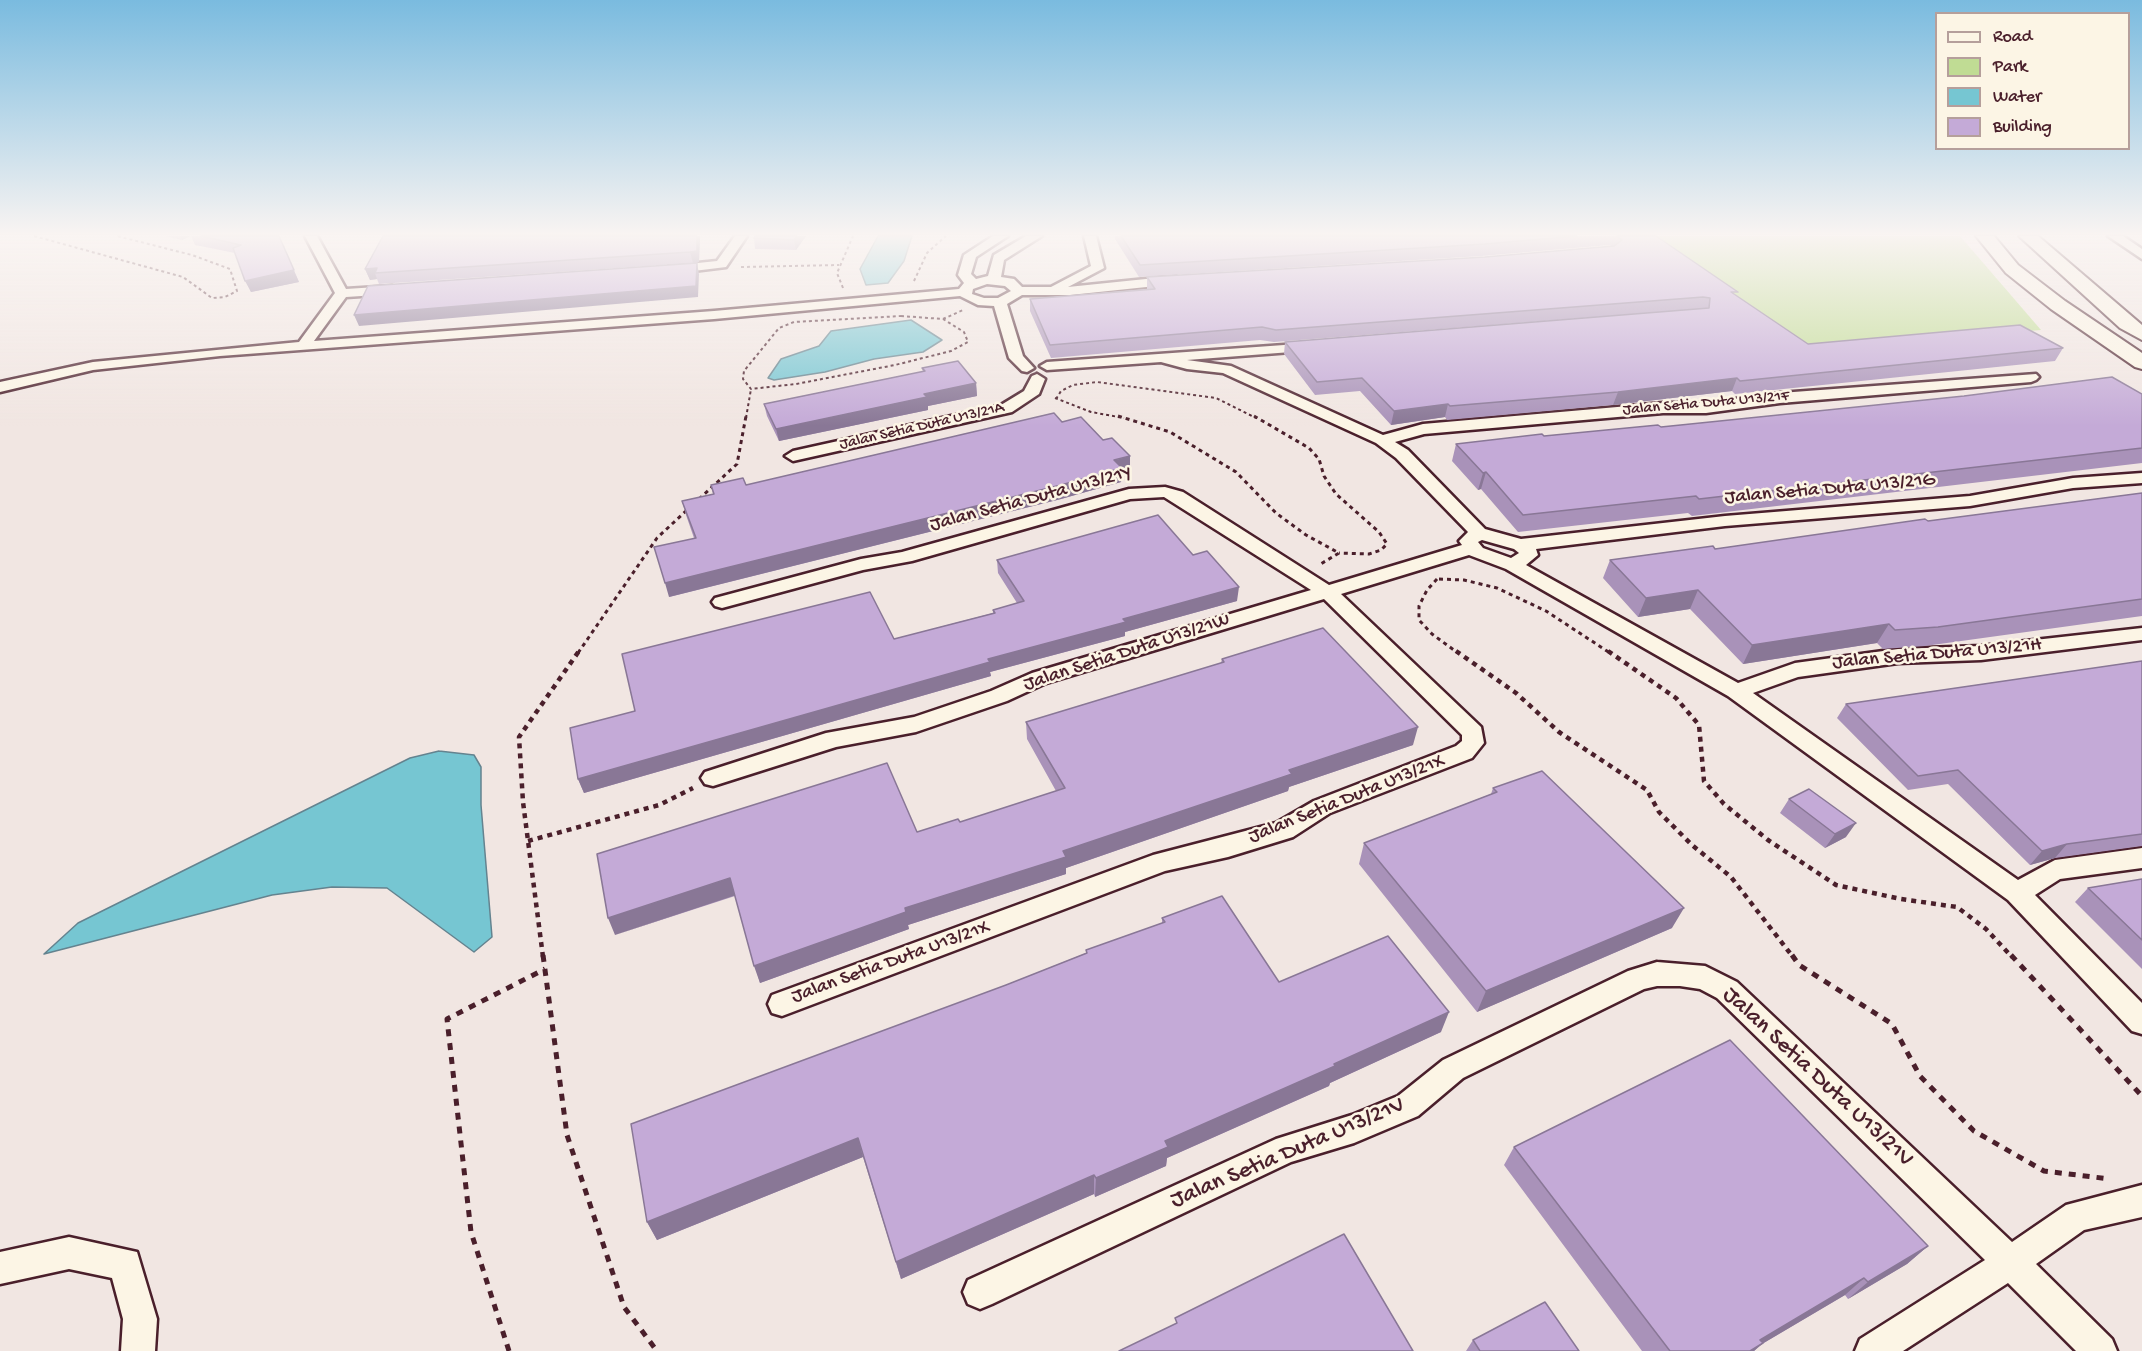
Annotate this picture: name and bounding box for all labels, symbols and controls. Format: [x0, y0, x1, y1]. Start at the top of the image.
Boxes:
legend [1935, 12, 2130, 150]
text: Road [1993, 27, 2032, 48]
text: Park [1993, 57, 2027, 78]
text: Water [1993, 87, 2041, 108]
text: Building [1993, 117, 2052, 138]
street label: Jalan Setia Duta U13/21F [1622, 387, 1790, 421]
street label: Jalan Setia Duta U13/21A [838, 399, 1006, 455]
street label: Jalan Setia Duta U13/21Y [928, 462, 1134, 538]
street label: Jalan Setia Duta U13/21G [1724, 469, 1936, 511]
street label: Jalan Setia Duta U13/21W [1021, 608, 1233, 698]
street label: Jalan Setia Duta U13/21H [1831, 634, 2043, 676]
street label: Jalan Setia Duta U13/21X [1246, 750, 1448, 850]
street label: Jalan Setia Duta U13/21X [789, 916, 993, 1010]
street label: Jalan Setia Duta U13/21V [1715, 982, 1919, 1174]
street label: Jalan Setia Duta U13/21V [1167, 1092, 1409, 1216]

